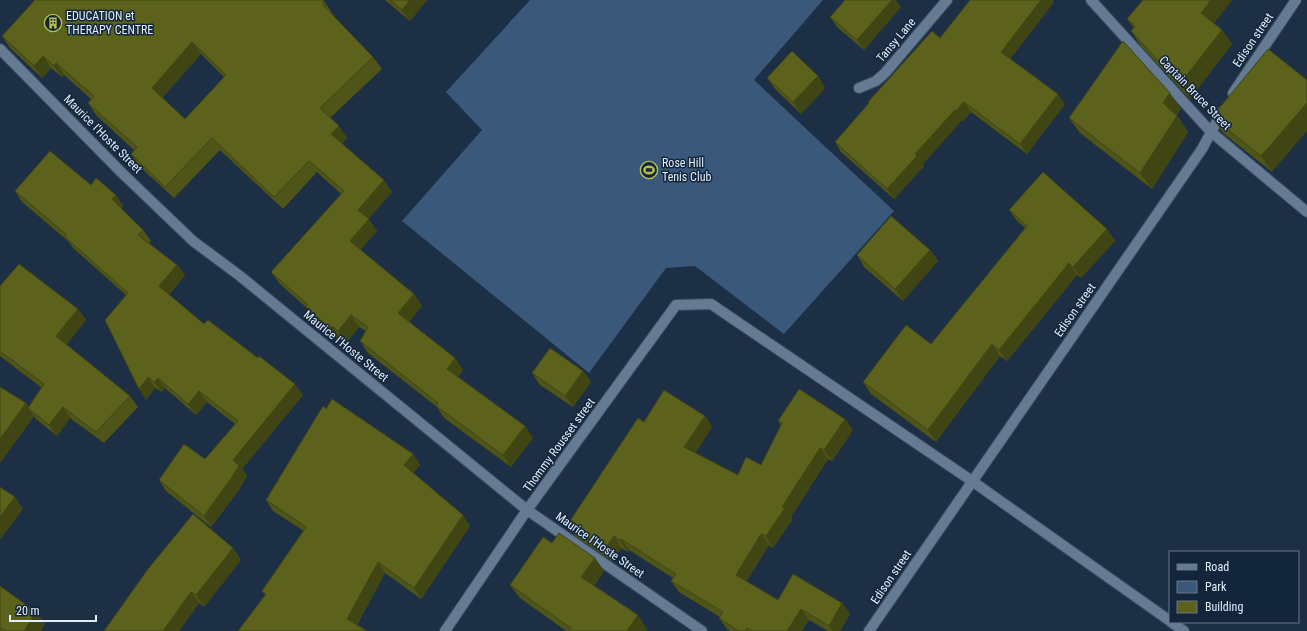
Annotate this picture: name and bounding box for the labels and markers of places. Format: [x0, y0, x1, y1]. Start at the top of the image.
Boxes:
place label: EDUCATION et THERAPY CENTRE [66, 9, 153, 37]
building icon: EDUCATION et THERAPY CENTRE [43, 13, 63, 33]
place label: Rose Hill Tenis Club [662, 156, 711, 184]
sports icon: Rose Hill Tenis Club [639, 160, 659, 180]

